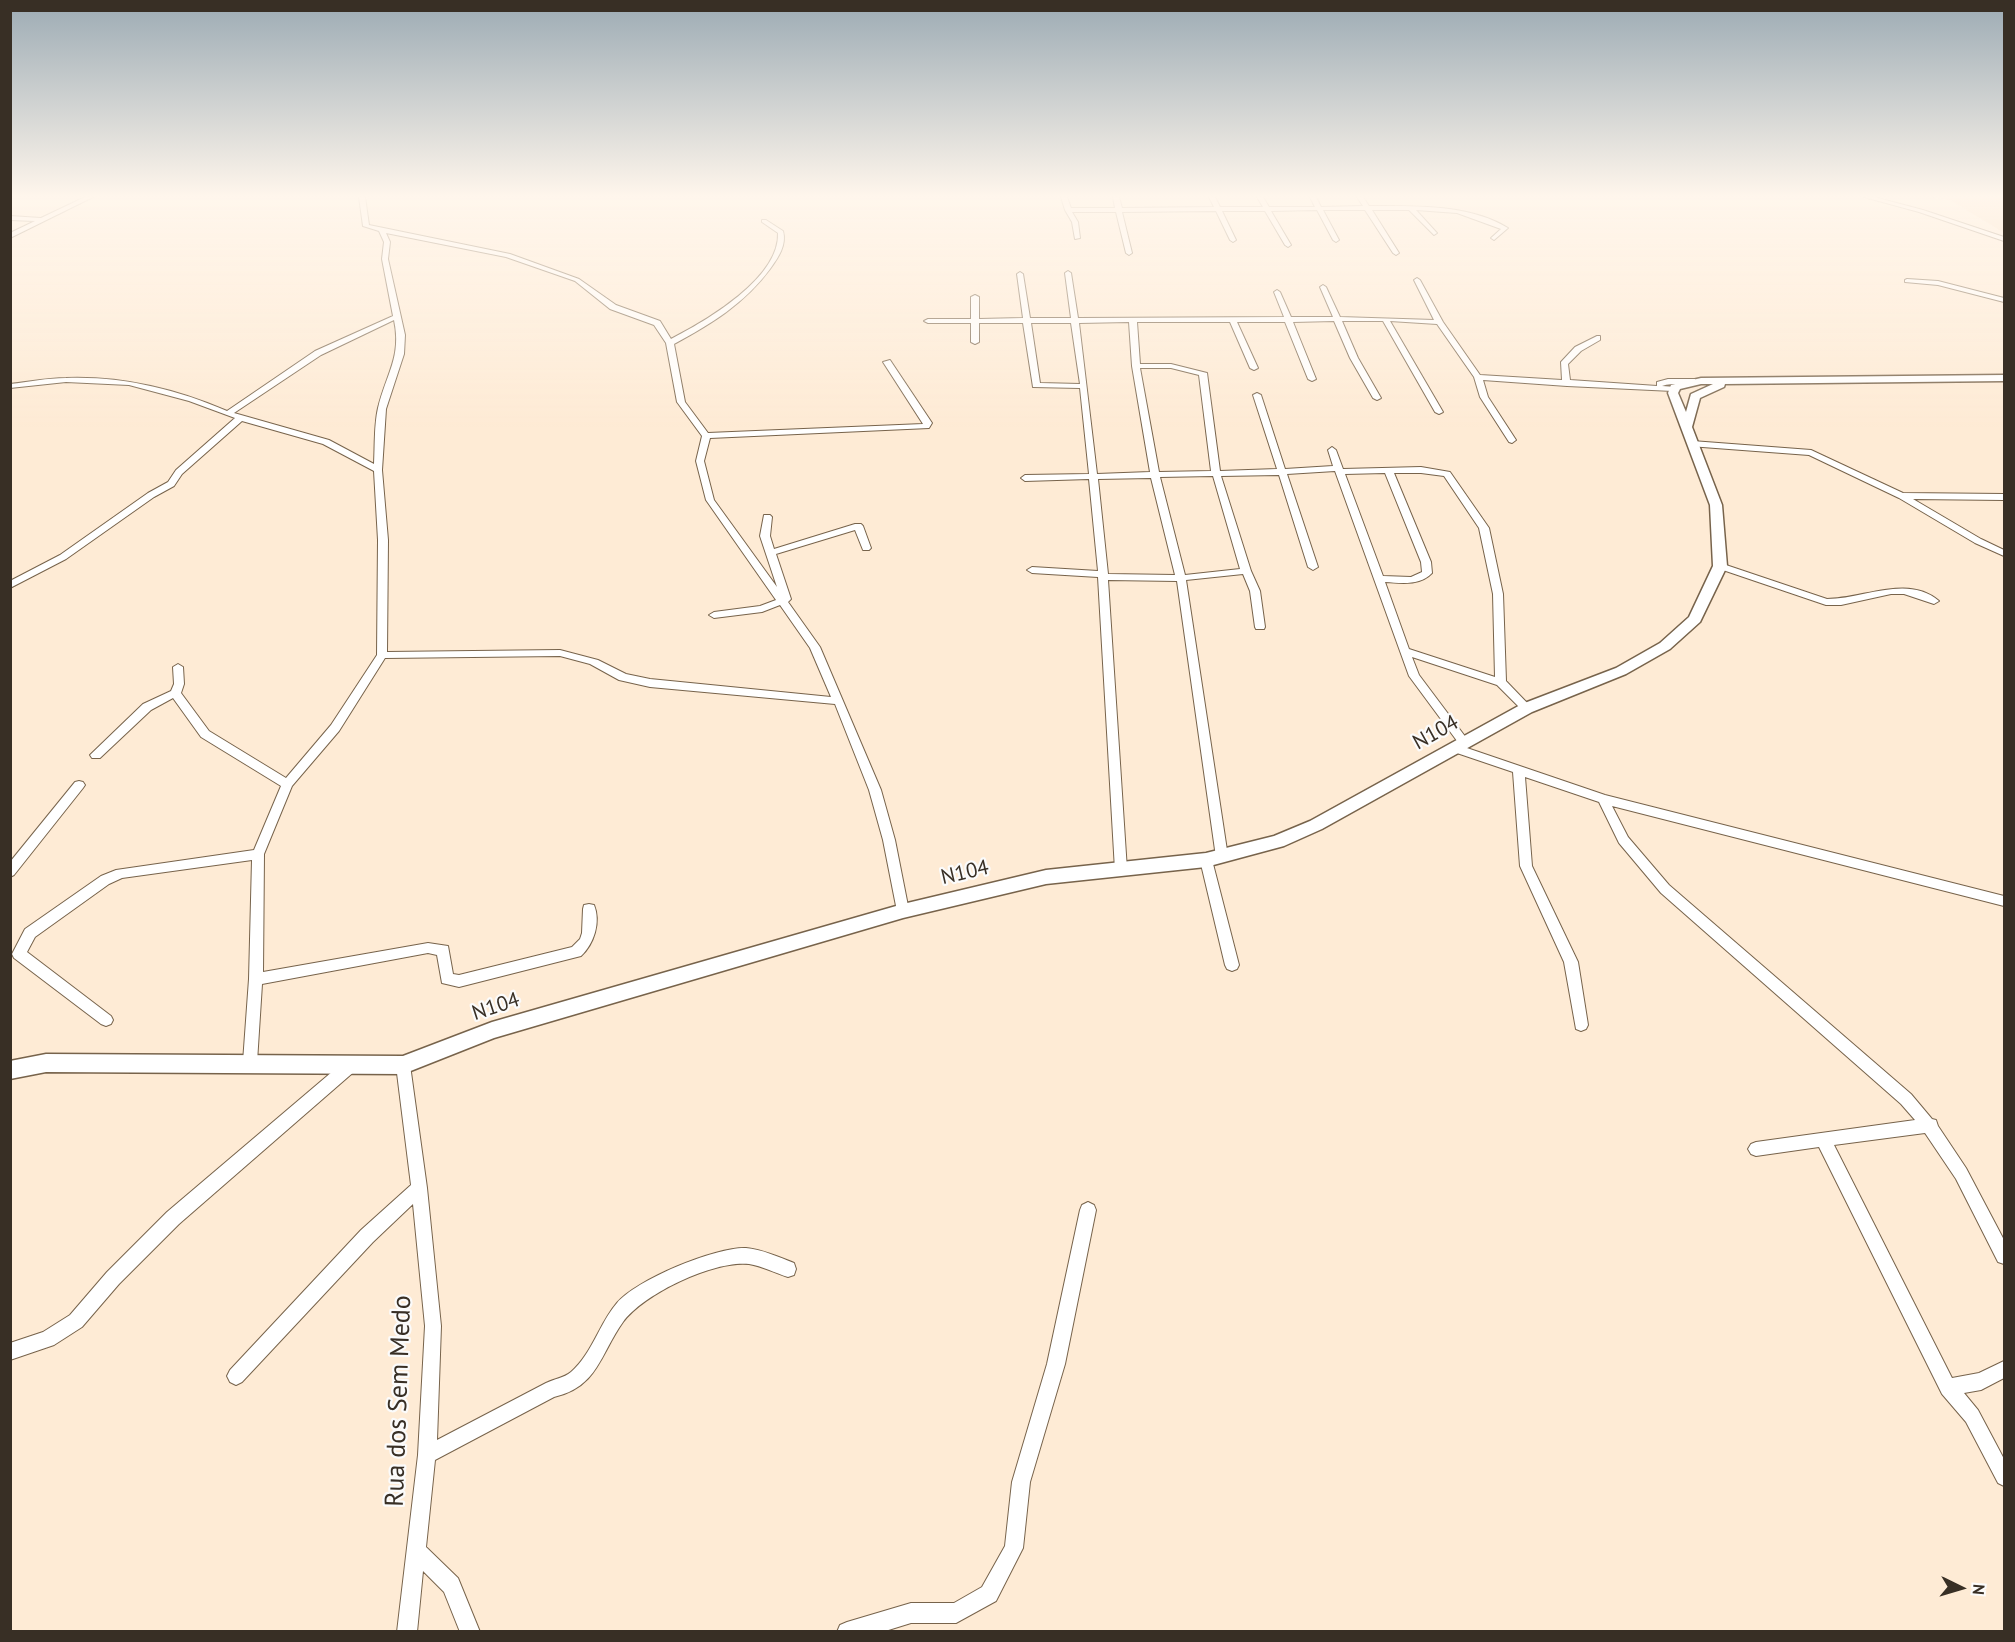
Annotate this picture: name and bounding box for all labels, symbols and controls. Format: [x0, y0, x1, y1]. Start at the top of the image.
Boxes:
street label: N104 [1409, 710, 1463, 756]
street label: N104 [939, 855, 991, 891]
street label: N104 [469, 988, 523, 1026]
street label: Rua dos Sem Medo [380, 1295, 418, 1507]
north arrow [1931, 1558, 1991, 1618]
text: N [1969, 1583, 1989, 1596]

